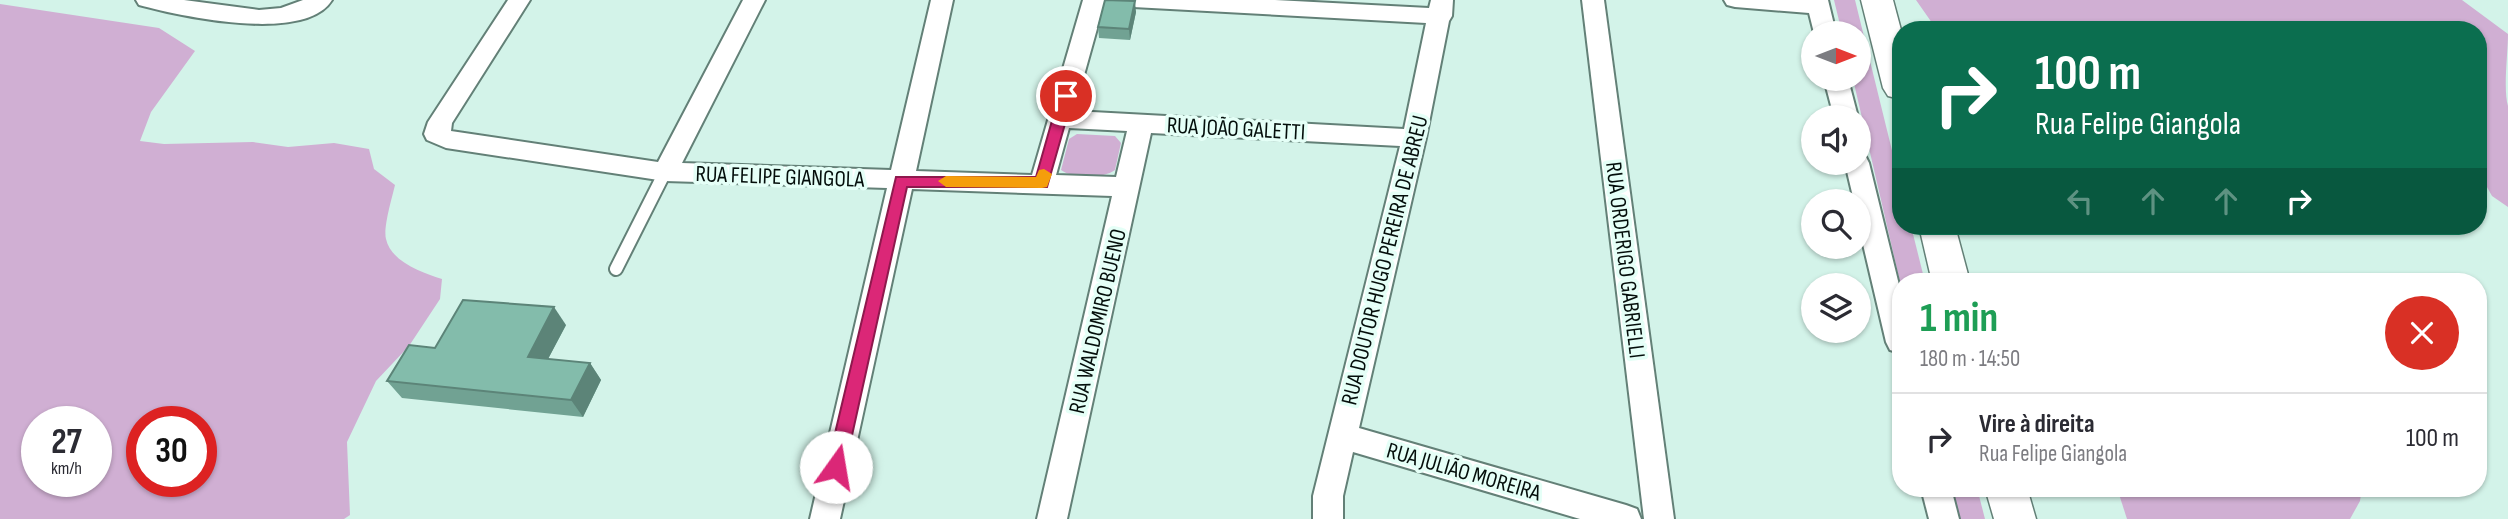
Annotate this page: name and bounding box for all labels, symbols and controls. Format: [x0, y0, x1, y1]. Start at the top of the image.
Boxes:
north arrow [1801, 21, 1871, 91]
map controls [1801, 21, 1871, 343]
text: 100 m [2035, 45, 2141, 104]
icon: right [1920, 49, 2011, 140]
pin [1036, 66, 1096, 126]
icon: arrive [1047, 77, 1085, 115]
button: sound [1801, 105, 1871, 175]
text: Rua Felipe Giangola [2035, 105, 2241, 144]
street label: RUA JOÃO GALETTI [1166, 111, 1306, 147]
street label: RUA DOUTOR HUGO PEREIRA DE ABREU [1335, 113, 1435, 408]
street label: RUA FELIPE GIANGOLA [695, 160, 865, 194]
street label: RUA ORDERIGO GABRIELLI [1599, 160, 1651, 360]
icon: left [2061, 182, 2099, 220]
icon: ahead [2134, 182, 2172, 220]
icon: ahead [2207, 182, 2245, 220]
icon: right [2280, 182, 2318, 220]
button: search [1801, 189, 1871, 259]
street label: RUA WALDOMIRO BUENO [1063, 226, 1133, 416]
button: layers [1801, 273, 1871, 343]
text: 1 min [1920, 293, 1998, 344]
button: close [2385, 296, 2459, 370]
text: 180 m · 14:50 [1920, 345, 2020, 373]
speed limit sign: 30 [126, 406, 217, 497]
text: Vire à direita [1979, 409, 2095, 440]
icon: right [1920, 420, 1958, 458]
text: 27 [51, 421, 82, 464]
text: 100 m [2406, 423, 2459, 454]
position arrow [799, 430, 873, 504]
street label: RUA JULIÃO MOREIRA [1383, 437, 1544, 507]
text: Rua Felipe Giangola [1979, 440, 2127, 468]
text: km/h [51, 458, 82, 479]

